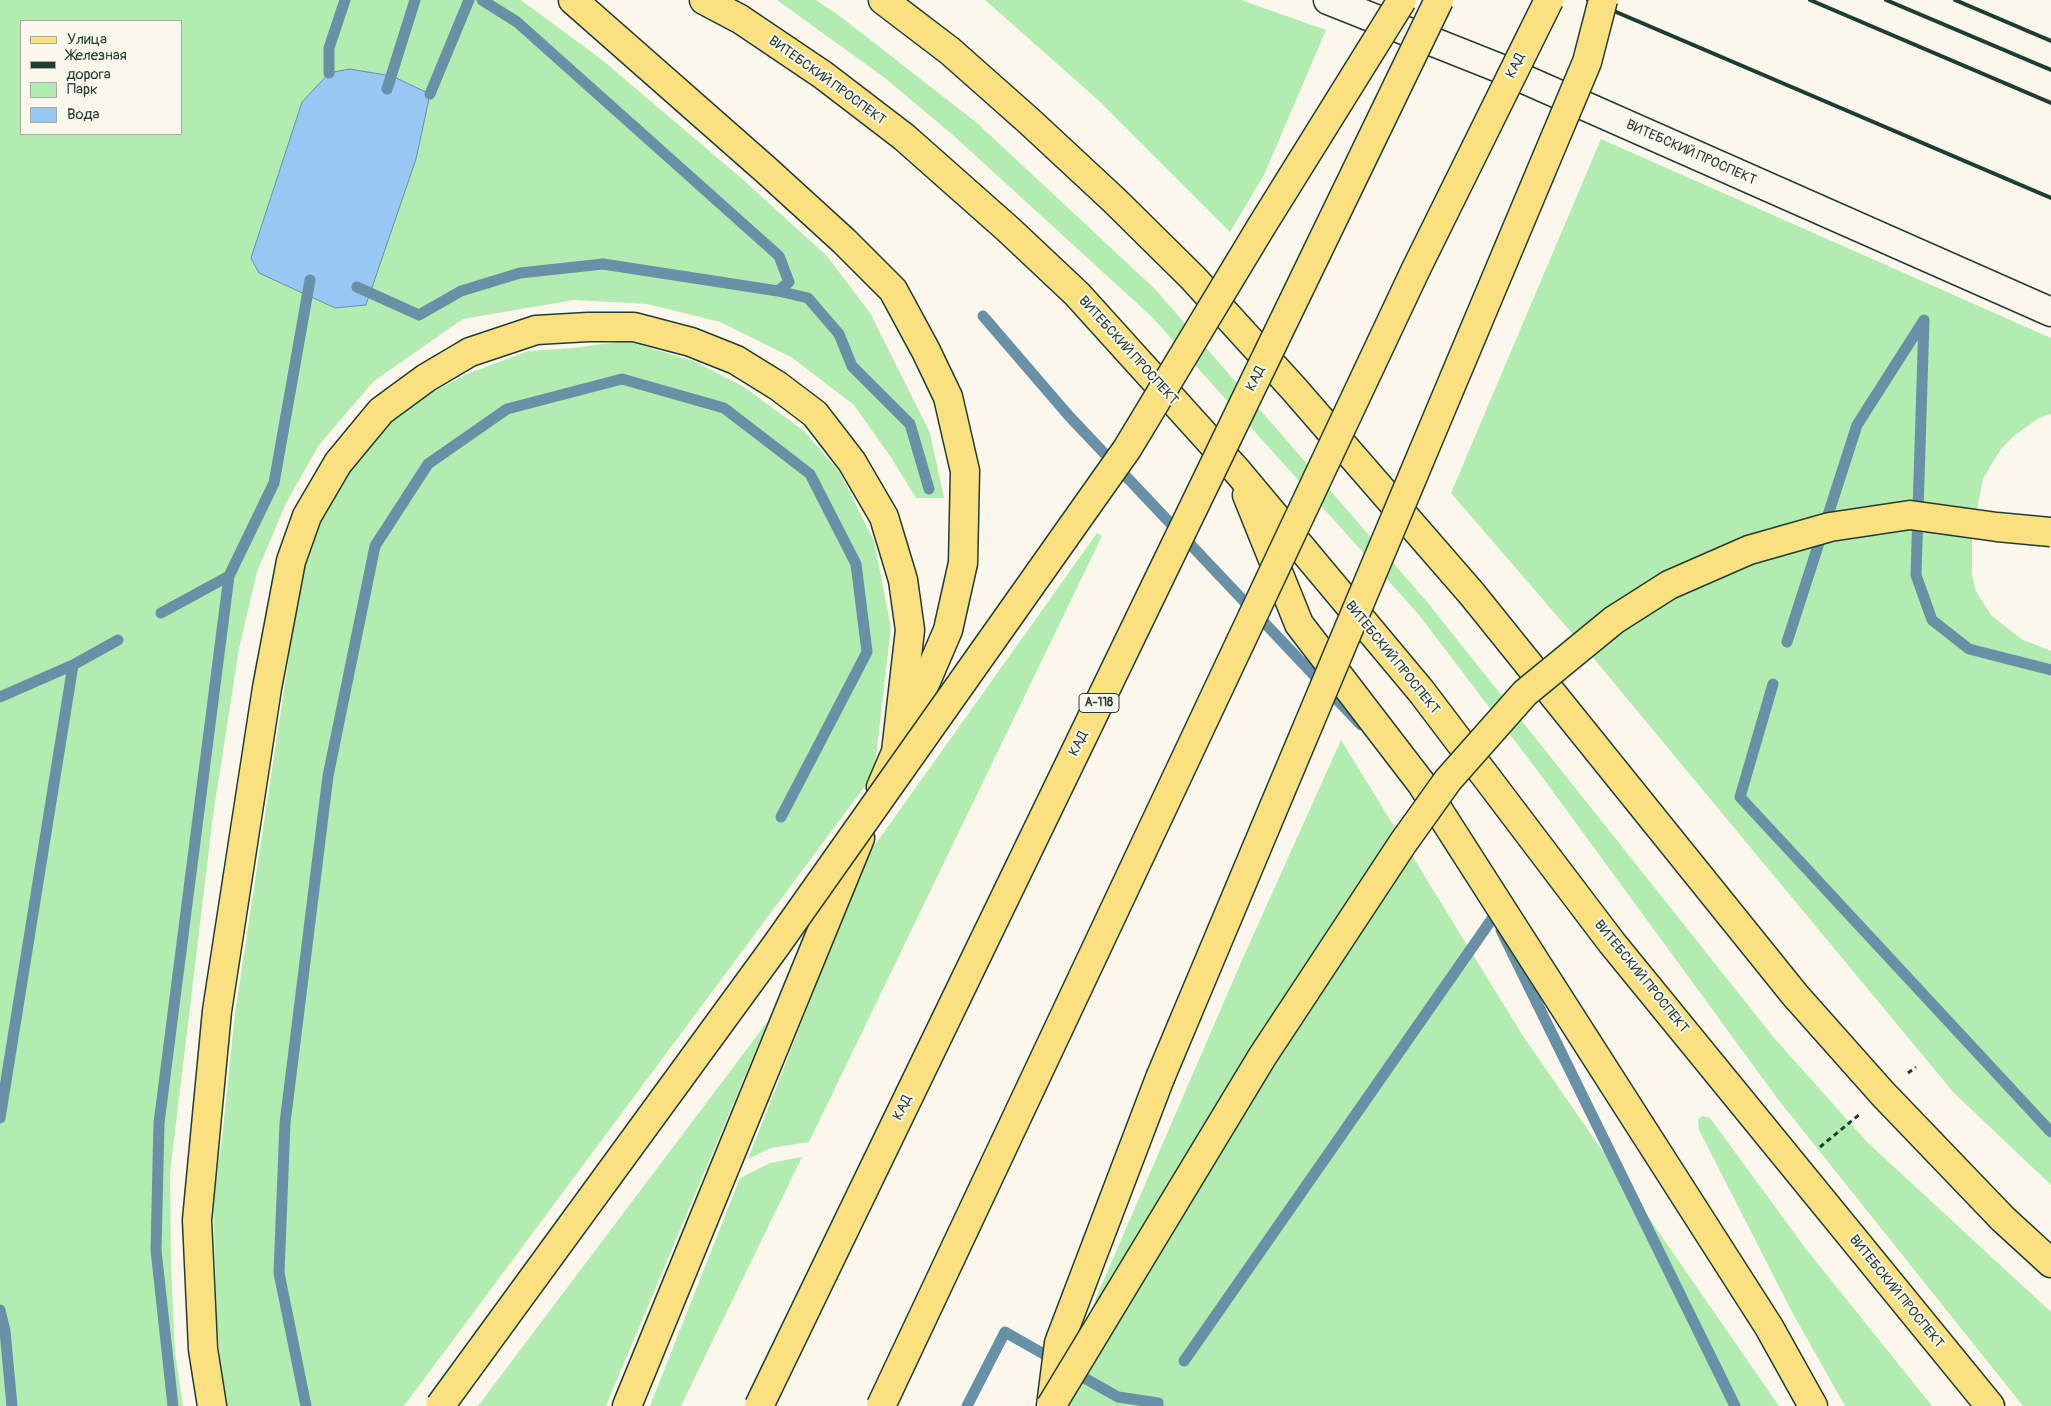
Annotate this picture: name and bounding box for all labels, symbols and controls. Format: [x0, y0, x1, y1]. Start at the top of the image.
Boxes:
legend [20, 20, 182, 135]
text: Улица [67, 30, 107, 49]
street label: ВИТЕБСКИЙ ПРОСПЕКТ [765, 33, 889, 129]
text: Железная дорога [66, 46, 127, 84]
street label: КАД [1503, 51, 1529, 81]
text: Парк [67, 80, 98, 99]
text: Вода [67, 105, 100, 124]
street label: ВИТЕБСКИЙ ПРОСПЕКТ [1623, 117, 1759, 189]
street label: ВИТЕБСКИЙ ПРОСПЕКТ [1075, 293, 1181, 409]
street label: КАД [1243, 364, 1269, 394]
street label: ВИТЕБСКИЙ ПРОСПЕКТ [1341, 598, 1443, 718]
road number: А-118 [1079, 694, 1119, 712]
street label: КАД [1066, 729, 1092, 759]
street label: ВИТЕБСКИЙ ПРОСПЕКТ [1590, 917, 1692, 1037]
street label: КАД [890, 1093, 916, 1123]
street label: ВИТЕБСКИЙ ПРОСПЕКТ [1845, 1232, 1947, 1352]

